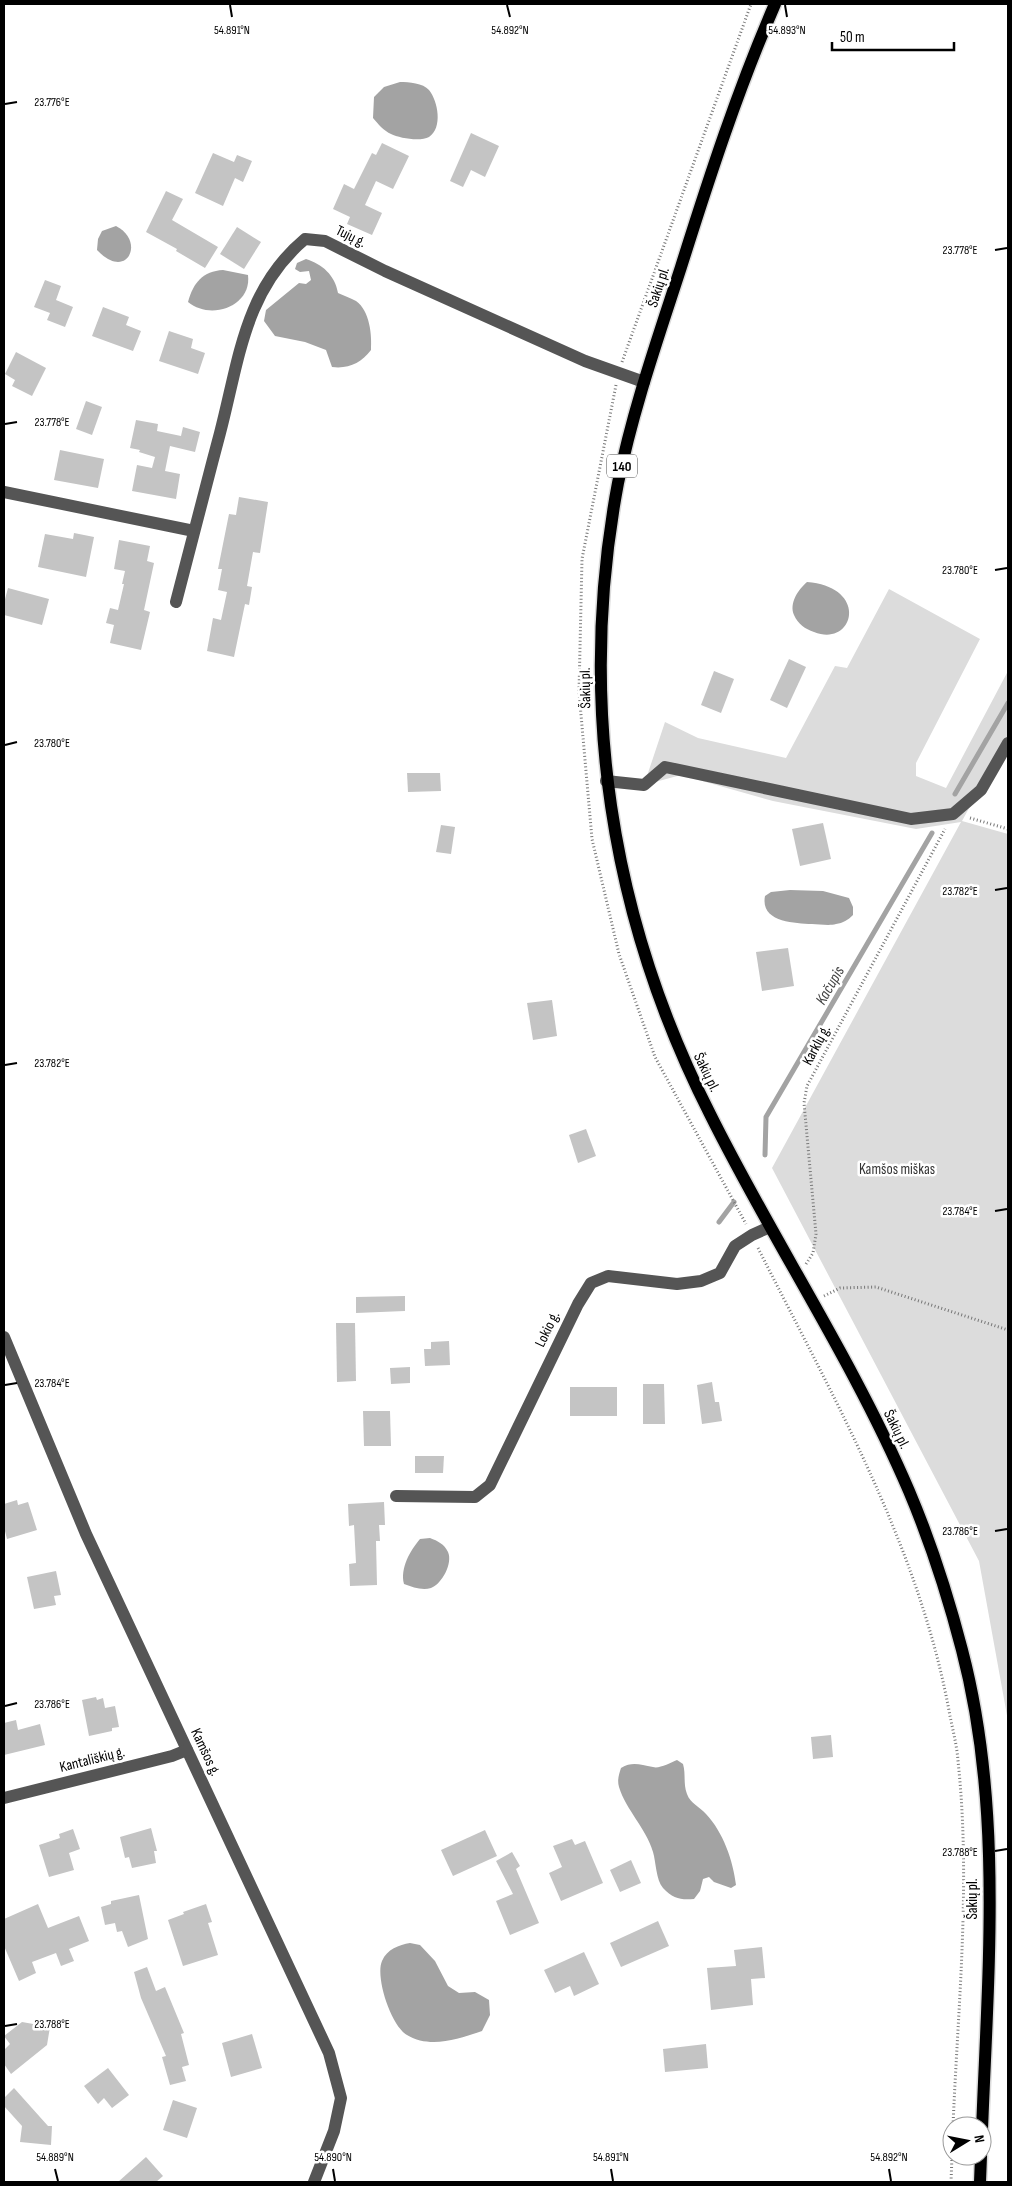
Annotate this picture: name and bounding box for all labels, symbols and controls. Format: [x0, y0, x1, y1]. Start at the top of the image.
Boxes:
scale bar [832, 20, 954, 52]
text: 54.891°N [214, 23, 250, 38]
text: 54.892°N [491, 23, 529, 38]
text: 54.893°N [768, 23, 806, 38]
text: 50 m [840, 28, 865, 47]
text: 23.776°E [34, 95, 70, 110]
street label: Tujų g. [332, 221, 369, 252]
text: 23.778°E [942, 243, 978, 258]
street label: Šakių pl. [643, 264, 674, 310]
text: 23.778°E [34, 415, 70, 430]
road number: 140 [607, 454, 637, 478]
text: 23.780°E [942, 563, 978, 578]
street label: Šakių pl. [576, 667, 595, 709]
text: 23.780°E [34, 736, 70, 751]
text: 23.782°E [942, 884, 978, 899]
water label: Kačupis [812, 963, 849, 1008]
street label: Karklų g. [798, 1022, 835, 1069]
street label: Šakių pl. [689, 1050, 724, 1095]
text: 23.782°E [34, 1056, 70, 1071]
park label: Kamšos miškas [859, 1160, 935, 1179]
text: 23.784°E [942, 1204, 978, 1219]
street label: Lokio g. [531, 1308, 564, 1350]
text: 23.784°E [34, 1376, 70, 1391]
street label: Šakių pl. [879, 1407, 914, 1452]
text: 23.786°E [942, 1524, 978, 1539]
text: 23.786°E [34, 1697, 70, 1712]
street label: Kamšos g. [186, 1725, 225, 1779]
street label: Kantališkių g. [58, 1742, 127, 1777]
text: 23.788°E [942, 1845, 978, 1860]
street label: Šakių pl. [963, 1878, 982, 1920]
text: 23.788°E [34, 2017, 70, 2032]
north arrow [942, 2116, 992, 2166]
text: N [970, 2134, 988, 2144]
text: 54.889°N [36, 2150, 74, 2165]
text: 54.890°N [314, 2150, 352, 2165]
text: 54.891°N [593, 2150, 629, 2165]
text: 54.892°N [870, 2150, 908, 2165]

